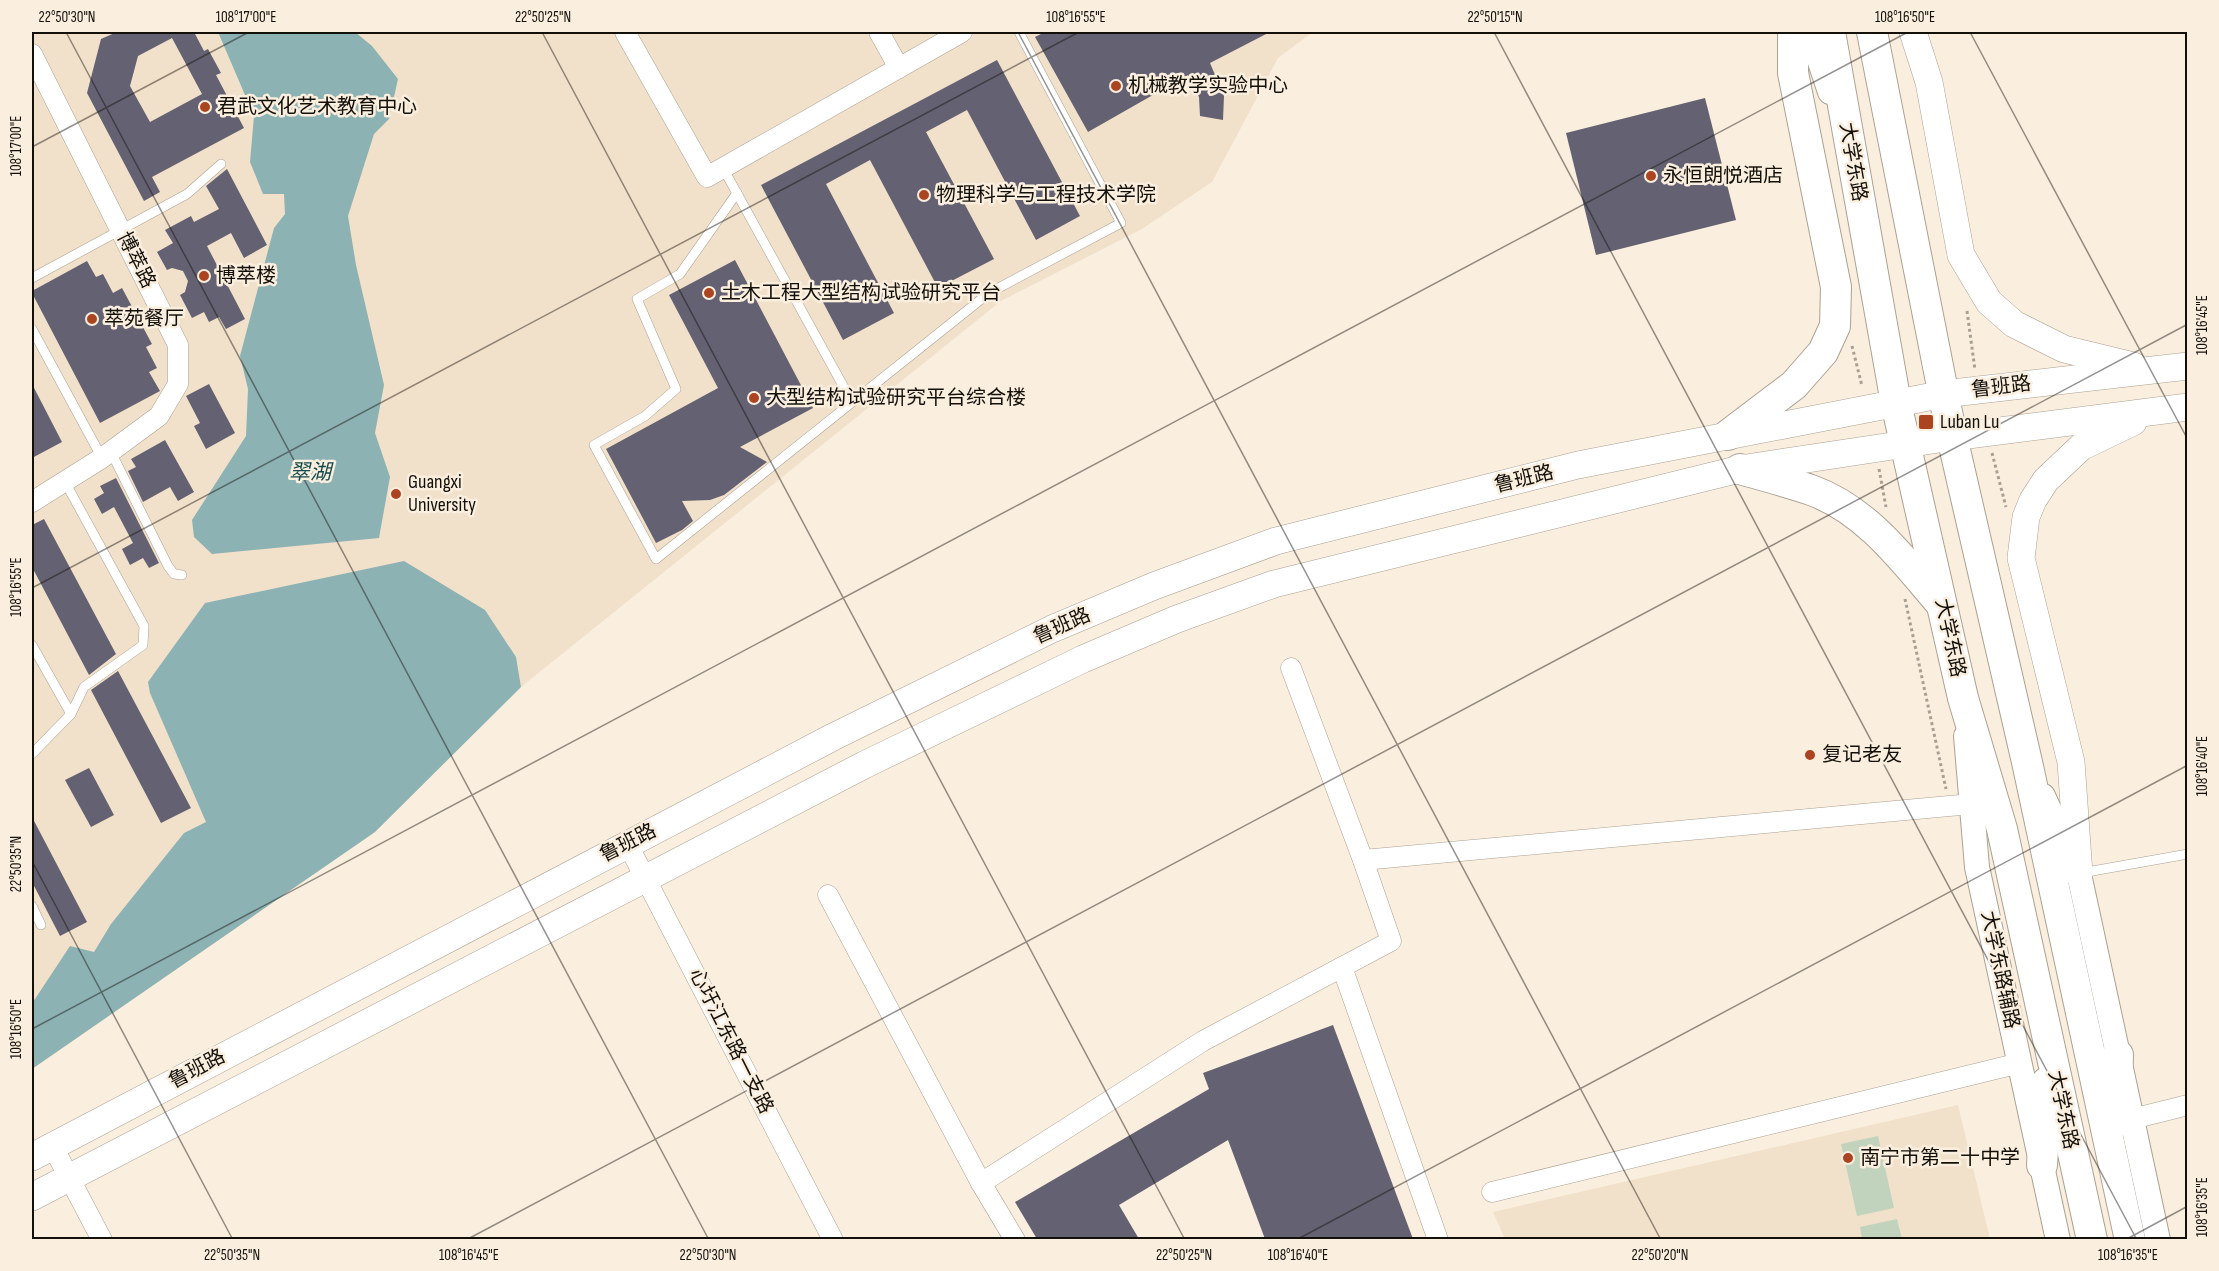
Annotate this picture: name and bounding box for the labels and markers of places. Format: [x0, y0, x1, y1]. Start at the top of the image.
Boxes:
place label: 机械教学实验中心 [1128, 74, 1288, 98]
marker: 机械教学实验中心 [1109, 79, 1123, 93]
place label: 君武文化艺术教育中心 [217, 95, 417, 119]
marker: 君武文化艺术教育中心 [198, 100, 212, 114]
place label: 永恒朗悦酒店 [1663, 164, 1783, 188]
marker: 永恒朗悦酒店 [1644, 169, 1658, 183]
place label: 物理科学与工程技术学院 [936, 183, 1156, 207]
marker: 物理科学与工程技术学院 [917, 188, 931, 202]
place label: 博萃楼 [216, 264, 276, 288]
marker: 博萃楼 [197, 269, 211, 283]
place label: 土木工程大型结构试验研究平台 [721, 281, 1001, 305]
marker: 土木工程大型结构试验研究平台 [702, 286, 716, 300]
place label: 萃苑餐厅 [104, 307, 184, 331]
marker: 萃苑餐厅 [85, 312, 99, 326]
place label: 大型结构试验研究平台综合楼 [766, 386, 1026, 410]
marker: 大型结构试验研究平台综合楼 [747, 391, 761, 405]
place label: Luban Lu [1940, 410, 1999, 434]
marker: Luban Lu [1917, 413, 1935, 431]
place label: Guangxi University [408, 470, 476, 517]
marker: Guangxi University [389, 487, 403, 501]
place label: 复记老友 [1822, 743, 1902, 767]
marker: 复记老友 [1803, 748, 1817, 762]
place label: 南宁市第二十中学 [1860, 1146, 2020, 1170]
marker: 南宁市第二十中学 [1841, 1151, 1855, 1165]

